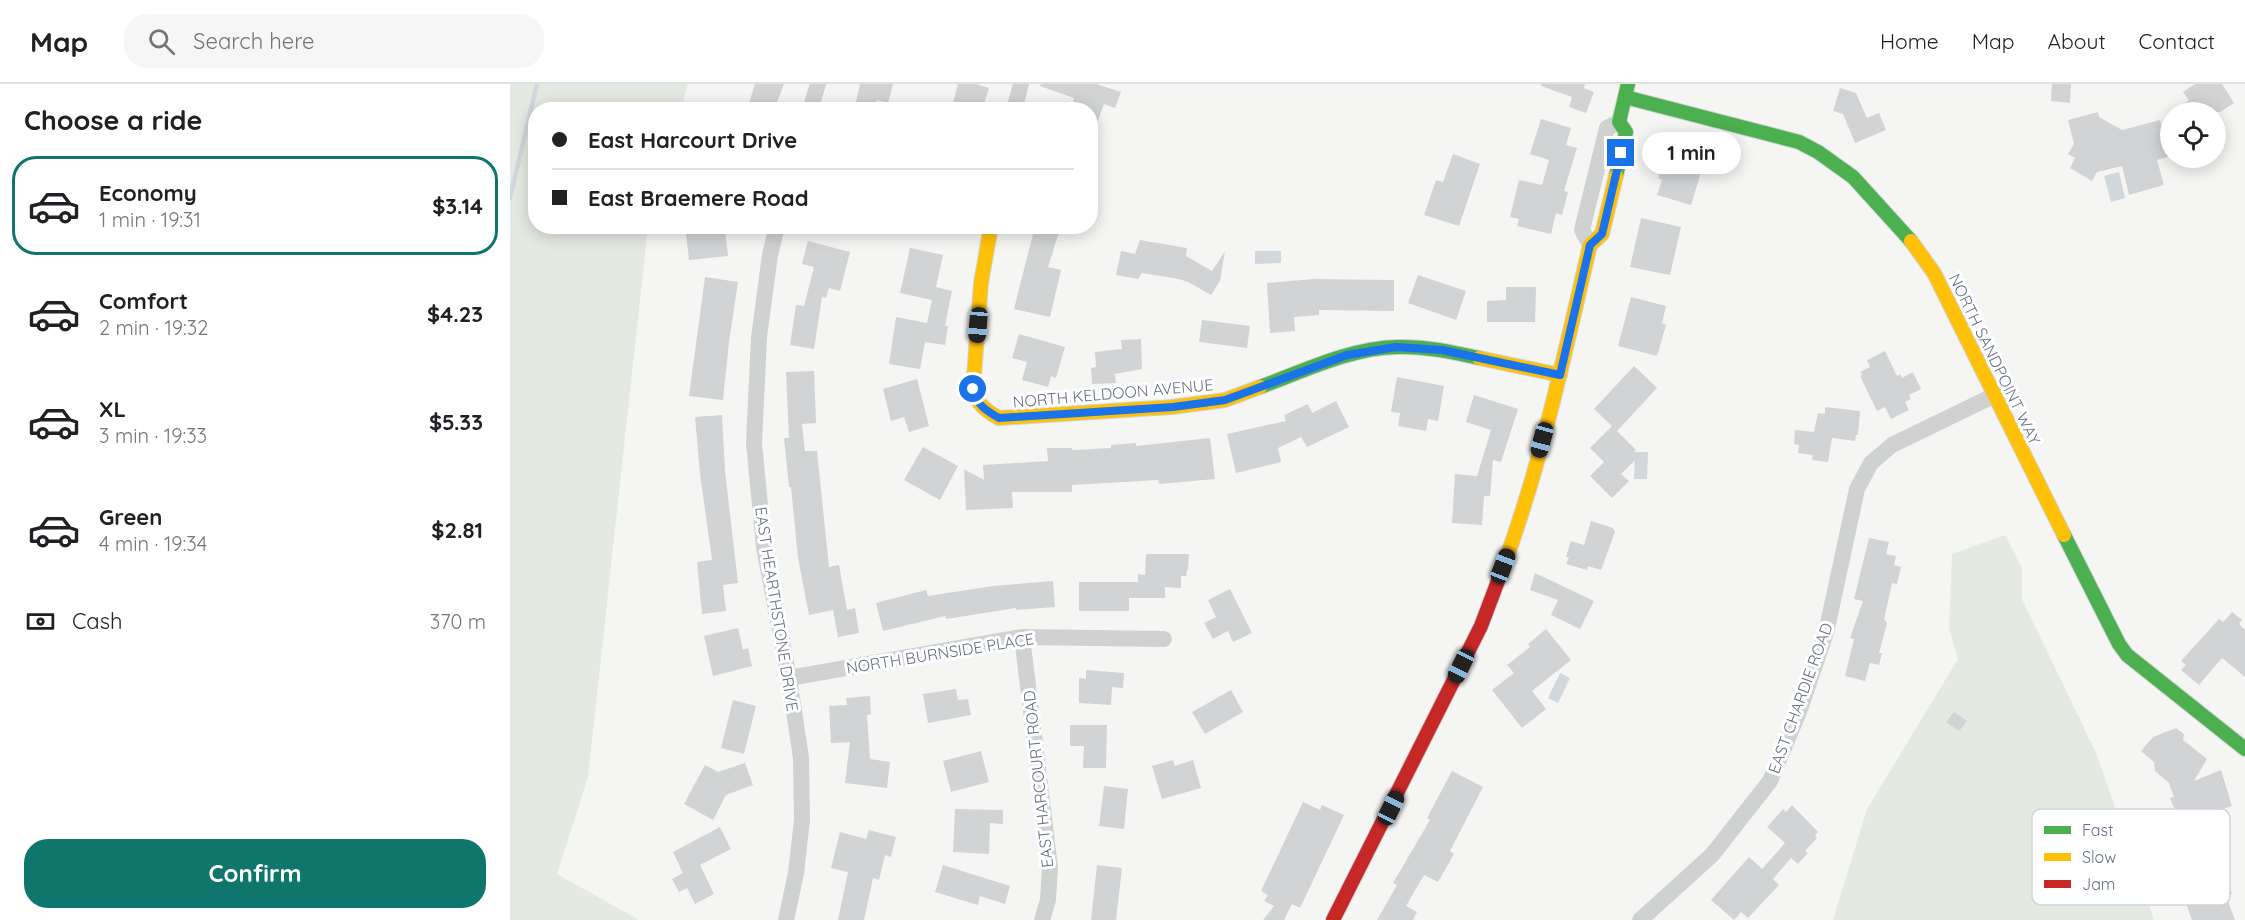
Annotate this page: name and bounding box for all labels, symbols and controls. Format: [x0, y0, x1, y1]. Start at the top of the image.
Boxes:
search box [124, 14, 544, 68]
text: Map [30, 24, 88, 59]
icon: search [145, 25, 178, 58]
text: Search here [193, 27, 315, 55]
text: Home [1880, 28, 1939, 54]
text: Map [1972, 28, 2015, 54]
text: About [2048, 28, 2106, 54]
text: Contact [2139, 28, 2215, 54]
map controls [2160, 102, 2226, 168]
button: locate [2160, 102, 2226, 168]
text: Choose a ride [24, 103, 202, 137]
text: East Harcourt Drive [588, 126, 797, 154]
callout: 1 min [1642, 132, 1741, 174]
route end [1607, 139, 1634, 166]
text: 1 min [1667, 140, 1716, 165]
icon: car [27, 179, 81, 233]
text: Economy [99, 179, 197, 207]
text: East Braemere Road [588, 184, 809, 212]
text: $3.14 [432, 192, 483, 220]
text: 1 min · 19:31 [99, 207, 201, 232]
street label: NORTH SANDPOINT WAY [1945, 270, 2045, 448]
icon: car [27, 287, 81, 341]
text: Comfort [99, 287, 188, 315]
text: $4.23 [427, 300, 483, 328]
car [967, 306, 989, 344]
text: 2 min · 19:32 [99, 315, 208, 340]
street label: NORTH KELDOON AVENUE [1012, 374, 1214, 412]
route start [959, 375, 986, 402]
icon: car [27, 395, 81, 449]
text: XL [99, 395, 126, 423]
text: $5.33 [429, 408, 483, 436]
car [1529, 420, 1555, 460]
text: 3 min · 19:33 [99, 423, 207, 448]
icon: car [27, 503, 81, 557]
text: Green [99, 503, 162, 531]
street label: EAST HEARTHSTONE DRIVE [751, 505, 803, 713]
text: $2.81 [431, 516, 483, 544]
text: 4 min · 19:34 [99, 531, 207, 556]
car [1488, 546, 1518, 586]
icon: cash [24, 605, 57, 638]
text: Cash [72, 607, 123, 635]
text: 370 m [430, 609, 486, 634]
street label: EAST CHARDIE ROAD [1763, 620, 1837, 776]
street label: NORTH BURNSIDE PLACE [845, 628, 1035, 678]
car [1445, 646, 1477, 686]
street label: EAST HARCOURT ROAD [1019, 689, 1057, 869]
car [1375, 788, 1407, 828]
legend [2032, 809, 2230, 905]
text: Fast [2082, 820, 2113, 840]
button: Confirm [24, 839, 486, 908]
text: Slow [2082, 847, 2116, 867]
text: Jam [2082, 874, 2115, 894]

